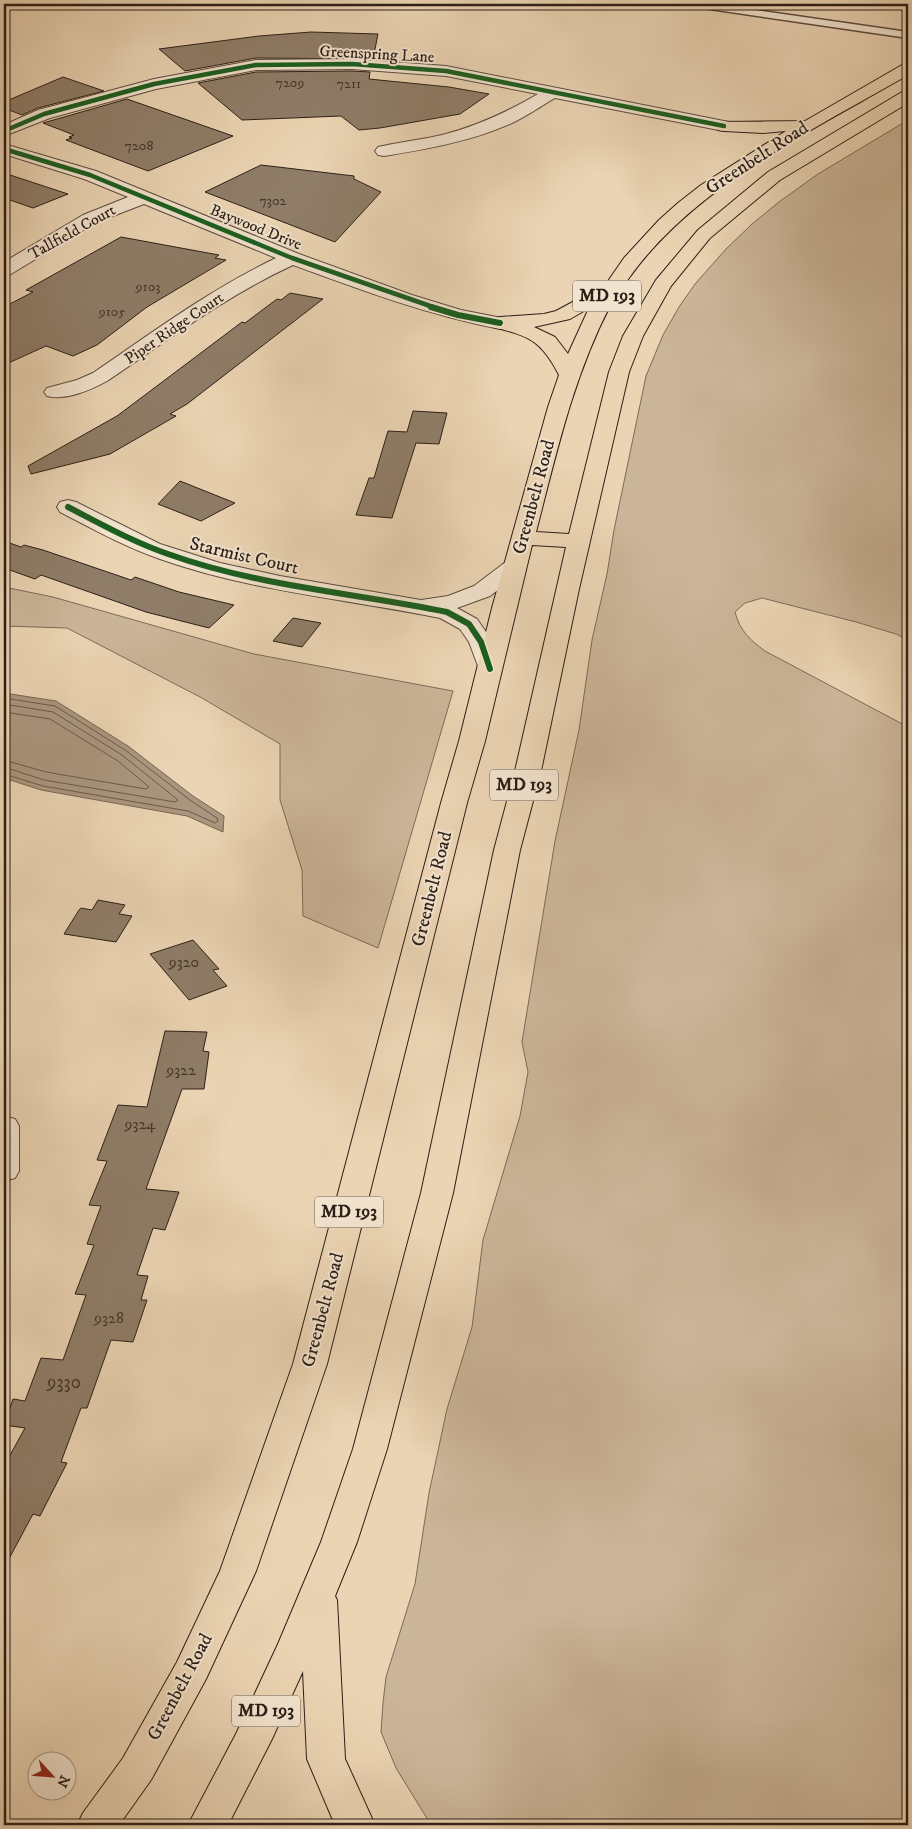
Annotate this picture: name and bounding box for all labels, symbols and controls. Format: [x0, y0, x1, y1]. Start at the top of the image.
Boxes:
street label: Greenspring Lane [319, 41, 435, 67]
house number: 7209 [276, 74, 304, 92]
house number: 7211 [337, 75, 361, 93]
street label: Greenbelt Road [701, 116, 813, 200]
house number: 7208 [125, 137, 153, 155]
house number: 7302 [259, 192, 287, 210]
street label: Tallfield Court [25, 200, 119, 264]
street label: Baywood Drive [207, 200, 305, 255]
house number: 9103 [135, 278, 160, 296]
road number: MD 193 [573, 280, 641, 312]
street label: Piper Ridge Court [121, 287, 227, 369]
house number: 9105 [98, 303, 125, 321]
street label: Greenbelt Road [508, 437, 561, 557]
street label: Starmist Court [187, 532, 301, 580]
road number: MD 193 [490, 770, 558, 800]
street label: Greenbelt Road [407, 829, 458, 949]
house number: 9320 [168, 952, 199, 972]
house number: 9322 [165, 1060, 196, 1080]
house number: 9324 [123, 1114, 156, 1134]
road number: MD 193 [315, 1196, 383, 1228]
street label: Greenbelt Road [297, 1250, 350, 1370]
house number: 9328 [93, 1308, 124, 1328]
house number: 9330 [46, 1371, 81, 1394]
street label: Greenbelt Road [142, 1629, 218, 1744]
road number: MD 193 [232, 1695, 300, 1726]
north arrow [28, 1752, 78, 1802]
text: N [52, 1772, 73, 1791]

